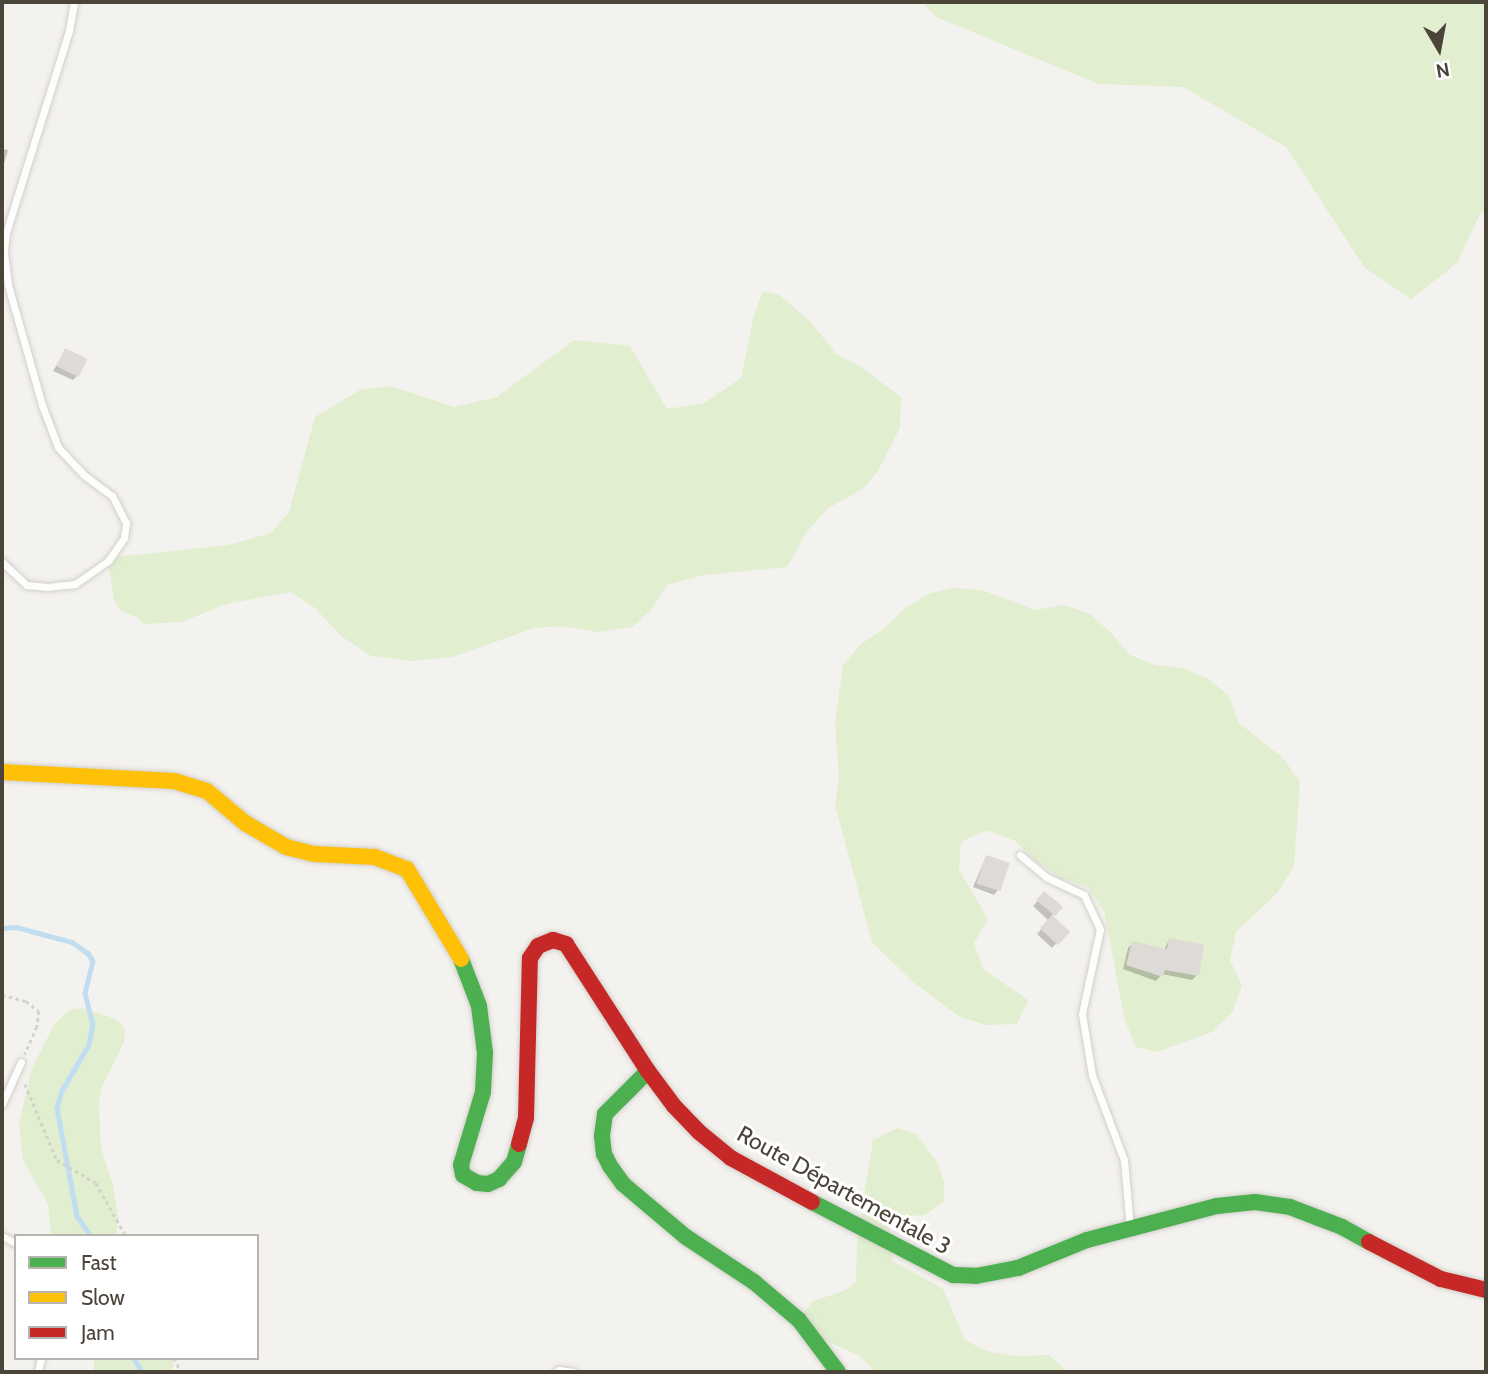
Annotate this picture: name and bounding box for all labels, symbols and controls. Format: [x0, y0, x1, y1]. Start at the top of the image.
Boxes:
north arrow [1404, 14, 1474, 84]
text: N [1434, 58, 1451, 83]
street label: Route Départementale 3 [732, 1120, 956, 1260]
legend [14, 1234, 259, 1360]
text: Fast [81, 1250, 117, 1275]
text: Slow [81, 1285, 125, 1310]
text: Jam [81, 1320, 115, 1345]

